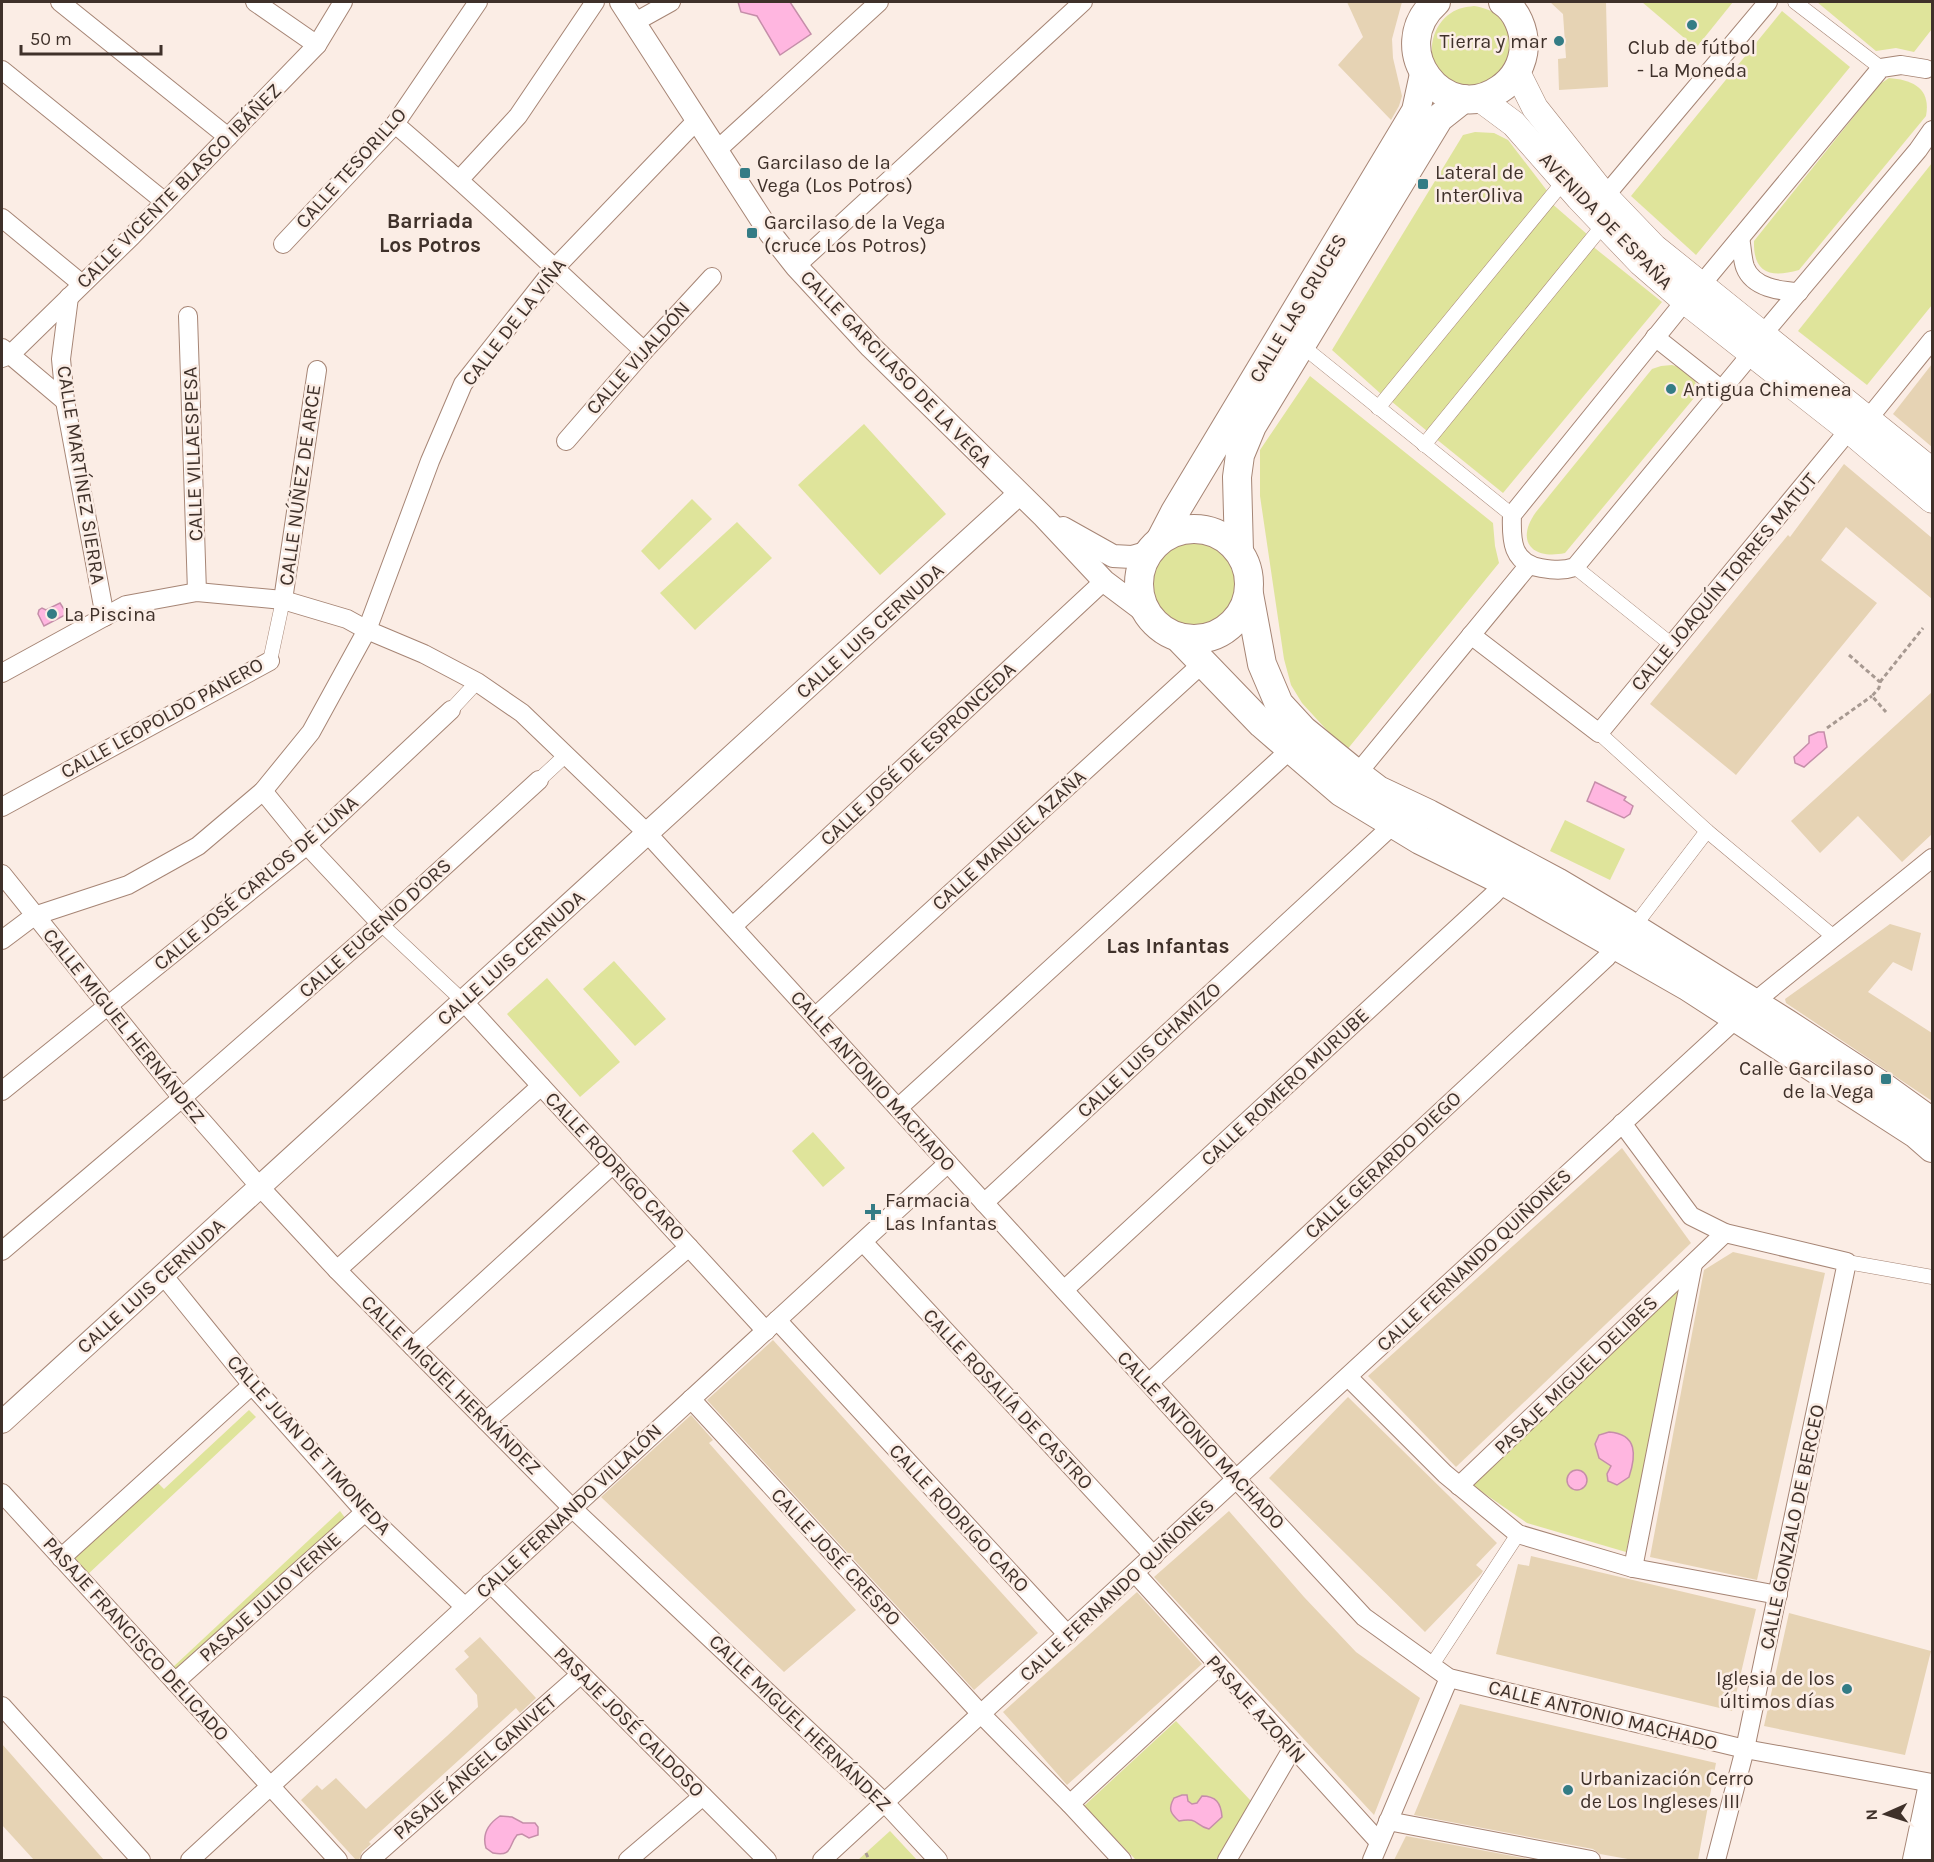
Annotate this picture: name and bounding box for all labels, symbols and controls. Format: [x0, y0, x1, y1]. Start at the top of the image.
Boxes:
scale bar [21, 18, 160, 56]
marker: Club de fútbol - La Moneda [1685, 18, 1699, 32]
text: 50 m [30, 28, 72, 50]
place label: Tierra y mar [1440, 30, 1548, 53]
marker: Tierra y mar [1552, 34, 1566, 48]
place label: Club de fútbol - La Moneda [1628, 36, 1756, 82]
street label: CALLE VICENTE BLASCO IBÁÑEZ [71, 78, 286, 293]
street label: CALLE TESORILLO [291, 103, 411, 233]
street label: AVENIDA DE ESPAÑA [1535, 148, 1677, 294]
place label: Garcilaso de la Vega (Los Potros) [757, 151, 913, 197]
place label: Lateral de InterOliva [1435, 161, 1524, 207]
marker: Garcilaso de la Vega (Los Potros) [738, 166, 752, 180]
marker: Lateral de InterOliva [1416, 177, 1430, 191]
district label: Barriada Los Potros [379, 209, 481, 257]
place label: Garcilaso de la Vega (cruce Los Potros) [764, 211, 946, 257]
marker: Garcilaso de la Vega (cruce Los Potros) [745, 226, 759, 240]
street label: CALLE LAS CRUCES [1245, 230, 1351, 386]
street label: CALLE DE LA VIÑA [457, 254, 571, 390]
street label: CALLE GARCILASO DE LA VEGA [796, 266, 996, 472]
street label: CALLE VIJALDÓN [581, 296, 695, 419]
street label: CALLE MARTÍNEZ SIERRA [52, 364, 111, 586]
street label: CALLE VILLAESPESA [178, 366, 208, 542]
place label: Antigua Chimenea [1683, 378, 1852, 401]
marker: Antigua Chimenea [1664, 382, 1678, 396]
street label: CALLE NÚÑEZ DE ARCE [273, 383, 326, 587]
street label: CALLE JOAQUÍN TORRES MATUT [1625, 468, 1822, 696]
street label: CALLE LUIS CERNUDA [792, 559, 948, 703]
place label: La Piscina [64, 603, 156, 626]
marker: La Piscina [45, 607, 59, 621]
street label: CALLE LEOPOLDO PANERO [57, 653, 267, 783]
street label: CALLE JOSÉ DE ESPRONCEDA [815, 657, 1020, 850]
street label: CALLE MANUEL AZAÑA [927, 765, 1091, 915]
street label: CALLE JOSÉ CARLOS DE LUNA [149, 790, 363, 975]
street label: CALLE EUGENIO D'ORS [294, 854, 456, 1002]
street label: CALLE LUIS CERNUDA [433, 886, 589, 1030]
street label: CALLE MIGUEL HERNÁNDEZ [38, 923, 211, 1128]
district label: Las Infantas [1106, 934, 1230, 958]
street label: CALLE LUIS CHAMIZO [1073, 978, 1225, 1122]
street label: CALLE ANTONIO MACHADO [786, 986, 960, 1176]
street label: CALLE ROMERO MURUBE [1196, 1003, 1374, 1171]
place label: Calle Garcilaso de la Vega [1739, 1057, 1874, 1103]
marker: Calle Garcilaso de la Vega [1879, 1072, 1893, 1086]
street label: CALLE RODRIGO CARO [540, 1087, 690, 1245]
street label: CALLE GERARDO DIEGO [1300, 1087, 1466, 1243]
street label: CALLE FERNANDO QUIÑONES [1372, 1164, 1576, 1356]
place label: Farmacia Las Infantas [885, 1189, 997, 1235]
marker: Farmacia Las Infantas [866, 1205, 880, 1219]
street label: CALLE LUIS CERNUDA [73, 1214, 229, 1358]
street label: CALLE MIGUEL HERNÁNDEZ [357, 1290, 546, 1479]
street label: PASAJE MIGUEL DELIBES [1489, 1291, 1663, 1459]
street label: CALLE ROSALÍA DE CASTRO [918, 1303, 1098, 1494]
street label: CALLE ANTONIO MACHADO [1112, 1346, 1290, 1534]
street label: CALLE JUAN DE TIMONEDA [222, 1350, 396, 1540]
street label: CALLE GONZALO DE BERCEO [1755, 1402, 1829, 1652]
street label: CALLE FERNANDO VILLALÓN [471, 1418, 666, 1603]
street label: CALLE RODRIGO CARO [884, 1439, 1034, 1597]
street label: CALLE JOSÉ CRESPO [766, 1483, 906, 1630]
street label: CALLE FERNANDO QUIÑONES [1015, 1494, 1219, 1686]
street label: PASAJE JULIO VERNE [194, 1527, 346, 1667]
street label: PASAJE FRANCISCO DELICADO [38, 1532, 234, 1746]
street label: CALLE MIGUEL HERNÁNDEZ [704, 1629, 897, 1816]
street label: PASAJE JOSÉ CALDOSO [549, 1641, 710, 1802]
street label: PASAJE AZORÍN [1202, 1650, 1311, 1768]
place label: Iglesia de los últimos días [1716, 1667, 1835, 1713]
street label: CALLE ANTONIO MACHADO [1486, 1675, 1720, 1755]
marker: Iglesia de los últimos días [1840, 1682, 1854, 1696]
street label: PASAJE ÁNGEL GANIVET [388, 1689, 561, 1844]
place label: Urbanización Cerro de Los Ingleses III [1580, 1767, 1754, 1813]
marker: Urbanización Cerro de Los Ingleses III [1561, 1783, 1575, 1797]
north arrow [1856, 1784, 1916, 1844]
text: N [1862, 1809, 1881, 1821]

